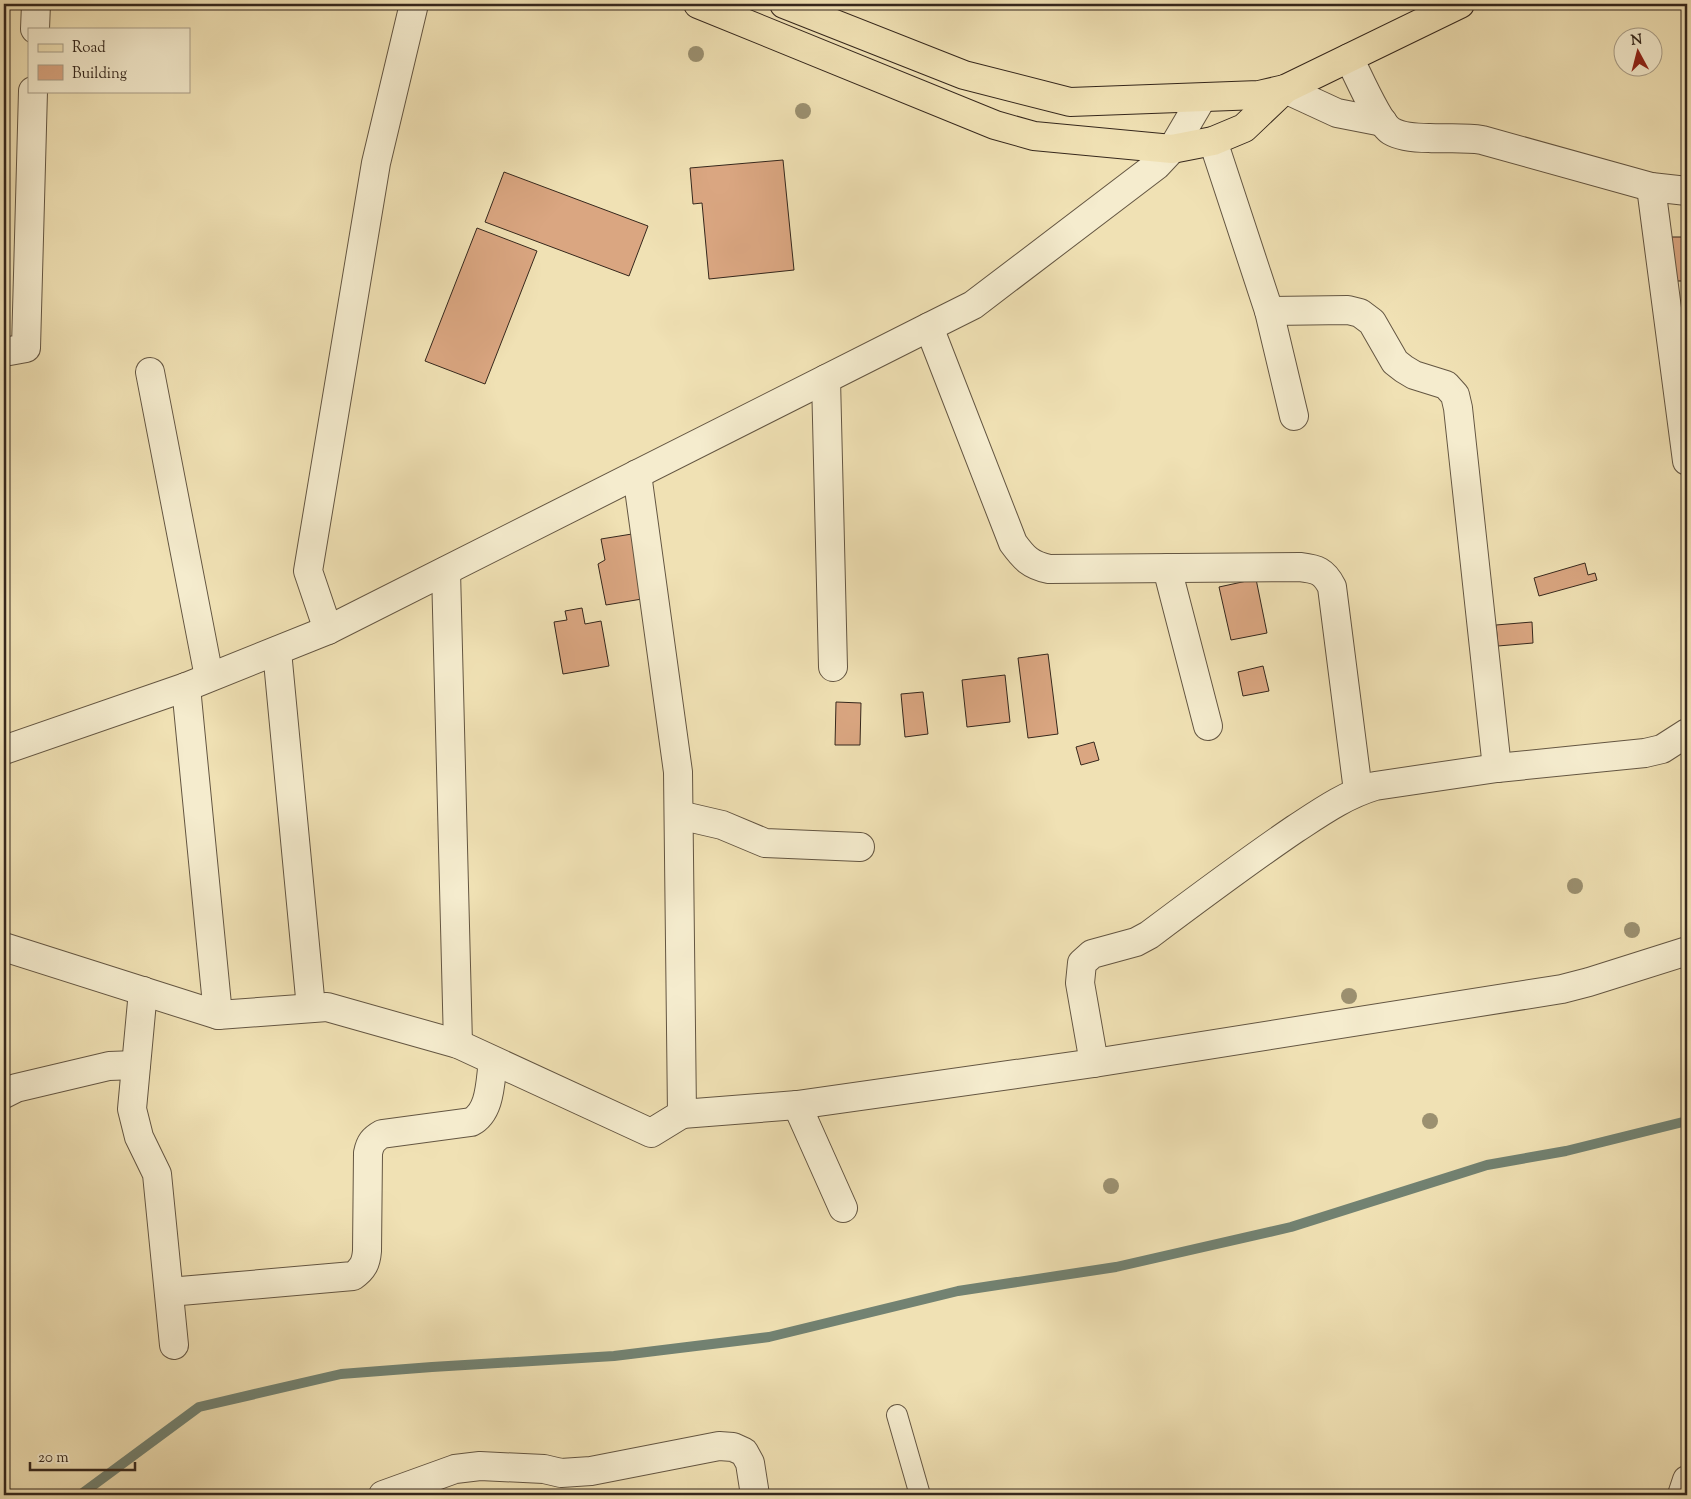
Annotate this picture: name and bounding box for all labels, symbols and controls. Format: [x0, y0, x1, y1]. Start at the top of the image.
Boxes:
legend [28, 28, 190, 92]
north arrow [1614, 28, 1664, 78]
text: N [1630, 30, 1643, 52]
text: Road [72, 38, 106, 59]
text: Building [72, 64, 127, 85]
scale bar [30, 1439, 135, 1471]
text: 20 m [38, 1448, 69, 1469]

